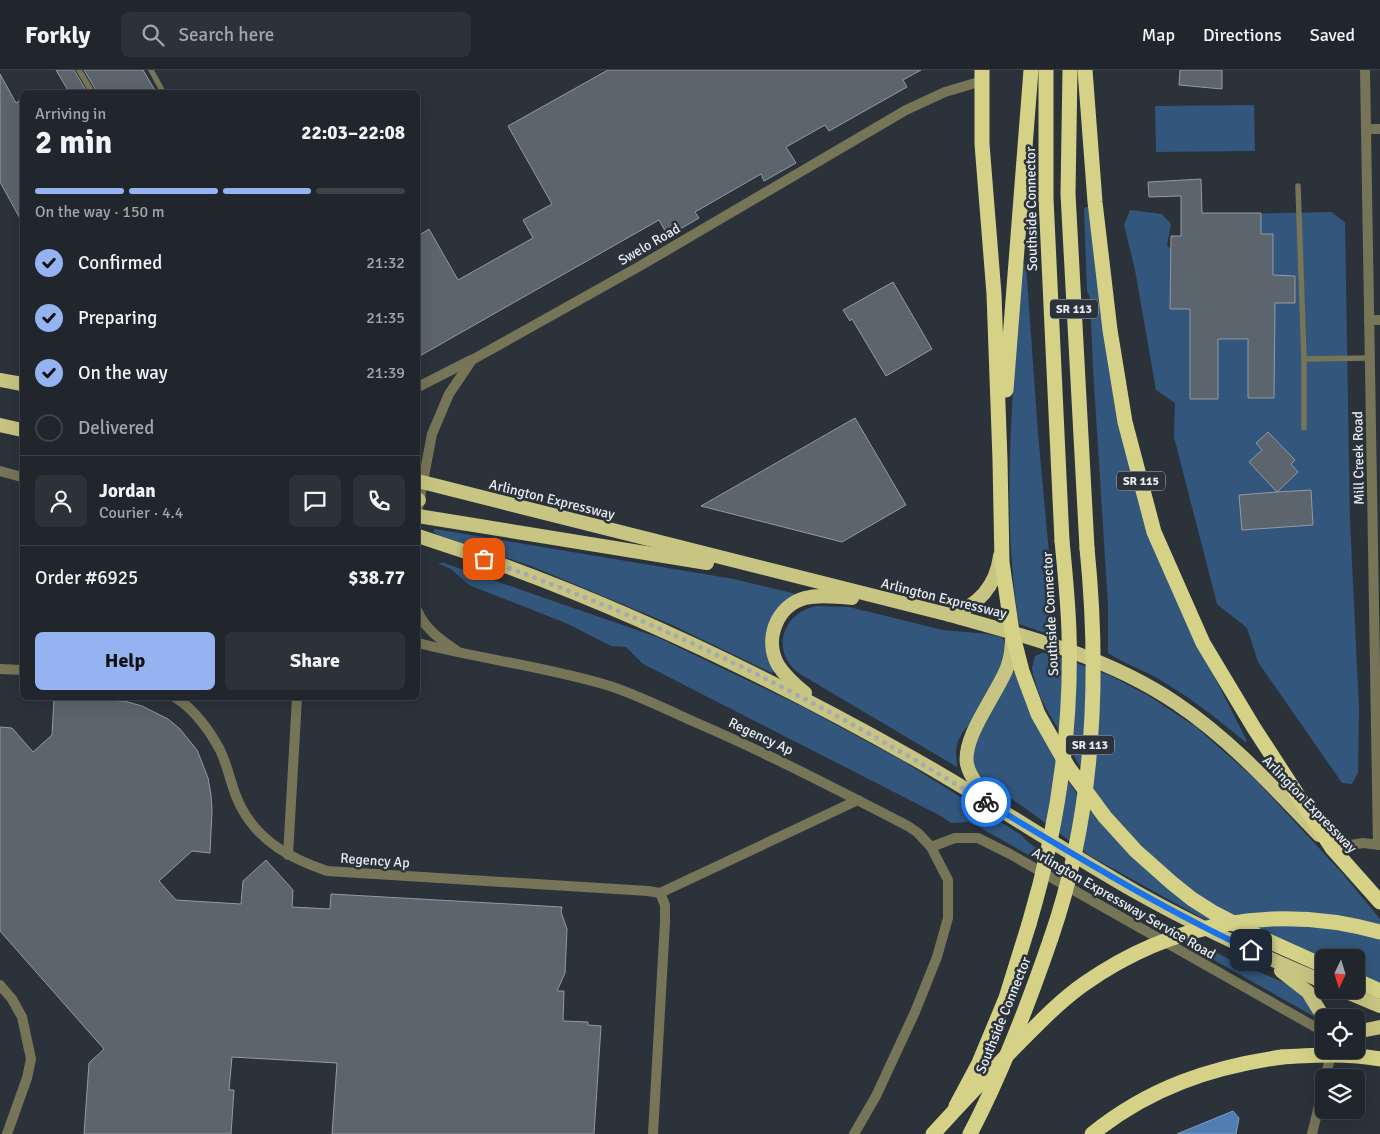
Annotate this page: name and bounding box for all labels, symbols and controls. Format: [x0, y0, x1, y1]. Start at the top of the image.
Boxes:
search box [121, 12, 471, 57]
text: Forkly [25, 20, 91, 50]
icon: search [139, 21, 167, 49]
text: Search here [179, 23, 274, 47]
text: Map [1142, 24, 1175, 46]
text: Directions [1203, 24, 1282, 46]
text: Saved [1310, 24, 1355, 46]
text: Arriving in [35, 104, 106, 124]
text: 22:03–22:08 [301, 121, 405, 145]
text: 2 min [35, 123, 112, 162]
street label: Southside Connector [1022, 146, 1041, 271]
text: On the way · 150 m [35, 202, 165, 222]
street label: Swelo Road [615, 220, 683, 269]
icon: check [35, 249, 63, 277]
text: Confirmed [78, 251, 162, 275]
text: 21:32 [366, 253, 405, 273]
road number: SR 113 [1050, 300, 1098, 318]
icon: check [35, 304, 63, 332]
text: Preparing [78, 306, 157, 330]
text: 21:35 [366, 308, 405, 328]
icon: check [35, 359, 63, 387]
text: On the way [78, 361, 168, 385]
text: 21:39 [366, 363, 405, 383]
street label: Mill Creek Road [1349, 411, 1368, 505]
text: Delivered [78, 416, 154, 440]
road number: SR 115 [1117, 472, 1165, 491]
button: person [35, 475, 87, 527]
button: chat [289, 475, 341, 527]
button: phone [353, 475, 405, 527]
street label: Arlington Expressway [487, 476, 617, 523]
text: Jordan [99, 479, 156, 503]
text: Courier · 4.4 [99, 503, 183, 523]
pin [463, 538, 505, 580]
icon: bag [470, 545, 498, 573]
street label: Southside Connector [1039, 551, 1062, 677]
text: Order #6925 [35, 566, 138, 590]
text: $38.77 [348, 566, 405, 590]
street label: Arlington Expressway [879, 575, 1009, 622]
button: Help [35, 632, 215, 690]
button: Share [225, 632, 405, 690]
street label: Regency Ap [726, 714, 796, 759]
road number: SR 113 [1066, 736, 1114, 754]
street label: Arlington Expressway [1259, 752, 1361, 857]
courier [961, 777, 1011, 827]
icon: bike [972, 788, 1000, 816]
street label: Arlington Expressway Service Road [1029, 844, 1218, 963]
street label: Regency Ap [340, 850, 410, 871]
pin [1230, 929, 1272, 971]
icon: home [1237, 936, 1265, 964]
north arrow [1315, 949, 1365, 999]
map controls [1315, 949, 1365, 1119]
street label: Southside Connector [972, 954, 1035, 1076]
button: locate [1315, 1009, 1365, 1059]
button: layers [1315, 1069, 1365, 1119]

